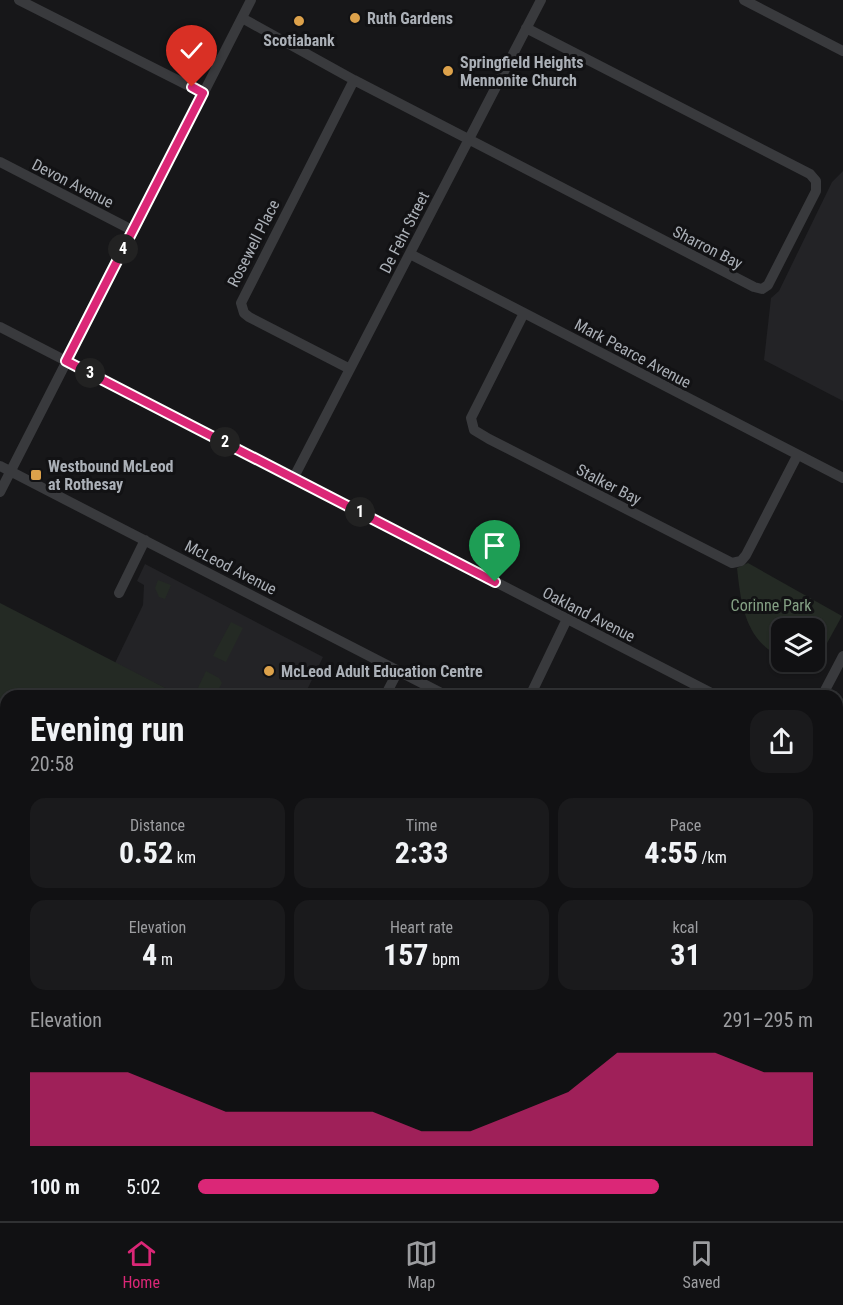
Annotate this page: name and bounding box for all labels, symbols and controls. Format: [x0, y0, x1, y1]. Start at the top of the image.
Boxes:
place label: Ruth Gardens [367, 9, 453, 28]
marker: Ruth Gardens [348, 11, 362, 25]
marker: Scotiabank [292, 14, 306, 28]
pin [166, 25, 217, 87]
place label: Scotiabank [263, 31, 335, 50]
icon: check [175, 34, 208, 67]
place label: Springfield Heights Mennonite Church [460, 53, 583, 90]
marker: Springfield Heights Mennonite Church [441, 64, 455, 78]
street label: Devon Avenue [29, 155, 117, 212]
street label: De Fehr Street [376, 188, 433, 276]
street label: Rosewell Place [223, 196, 284, 290]
street label: Sharron Bay [670, 222, 746, 273]
pin: 4 [108, 234, 138, 264]
text: 4 [119, 239, 127, 258]
street label: Mark Pearce Avenue [571, 315, 694, 392]
pin: 3 [75, 358, 105, 388]
text: 3 [86, 363, 94, 382]
pin: 2 [210, 427, 240, 457]
text: 2 [221, 432, 229, 451]
place label: Westbound McLeod at Rothesay [48, 457, 174, 494]
street label: Stalker Bay [573, 460, 645, 509]
marker: Westbound McLeod at Rothesay [29, 468, 43, 482]
pin: 1 [345, 497, 375, 527]
text: 1 [356, 502, 364, 521]
pin [469, 520, 520, 582]
icon: arrive [478, 529, 511, 562]
street label: McLeod Avenue [182, 536, 280, 599]
street label: Oakland Avenue [539, 583, 638, 646]
park label: Corinne Park [731, 596, 812, 615]
map controls [771, 618, 825, 672]
button: layers [771, 618, 825, 672]
place label: McLeod Adult Education Centre [281, 662, 483, 681]
marker: McLeod Adult Education Centre [262, 664, 276, 678]
text: Evening run [30, 710, 185, 749]
button: share [750, 710, 813, 773]
text: 20:58 [30, 752, 74, 776]
text: Distance [130, 816, 185, 835]
text: Time [406, 816, 437, 835]
text: Pace [670, 816, 701, 835]
text: 0.52 [119, 835, 173, 870]
text: 2:33 [395, 835, 448, 870]
text: 4:55 [644, 835, 698, 870]
text: km [173, 848, 196, 867]
text: /km [698, 848, 727, 867]
text: Elevation [129, 918, 186, 937]
text: Heart rate [390, 918, 453, 937]
text: kcal [673, 918, 698, 937]
text: 4 [142, 937, 157, 972]
text: 157 [383, 937, 428, 972]
text: 31 [670, 937, 701, 972]
text: m [157, 950, 173, 969]
text: bpm [428, 950, 460, 969]
text: Elevation [30, 1008, 102, 1032]
text: 291–295 m [723, 1008, 813, 1032]
text: 100 m [30, 1175, 80, 1199]
text: 5:02 [126, 1175, 160, 1199]
tab: Home [122, 1237, 160, 1292]
tab: Map [405, 1237, 438, 1292]
tab: Saved [683, 1237, 721, 1292]

